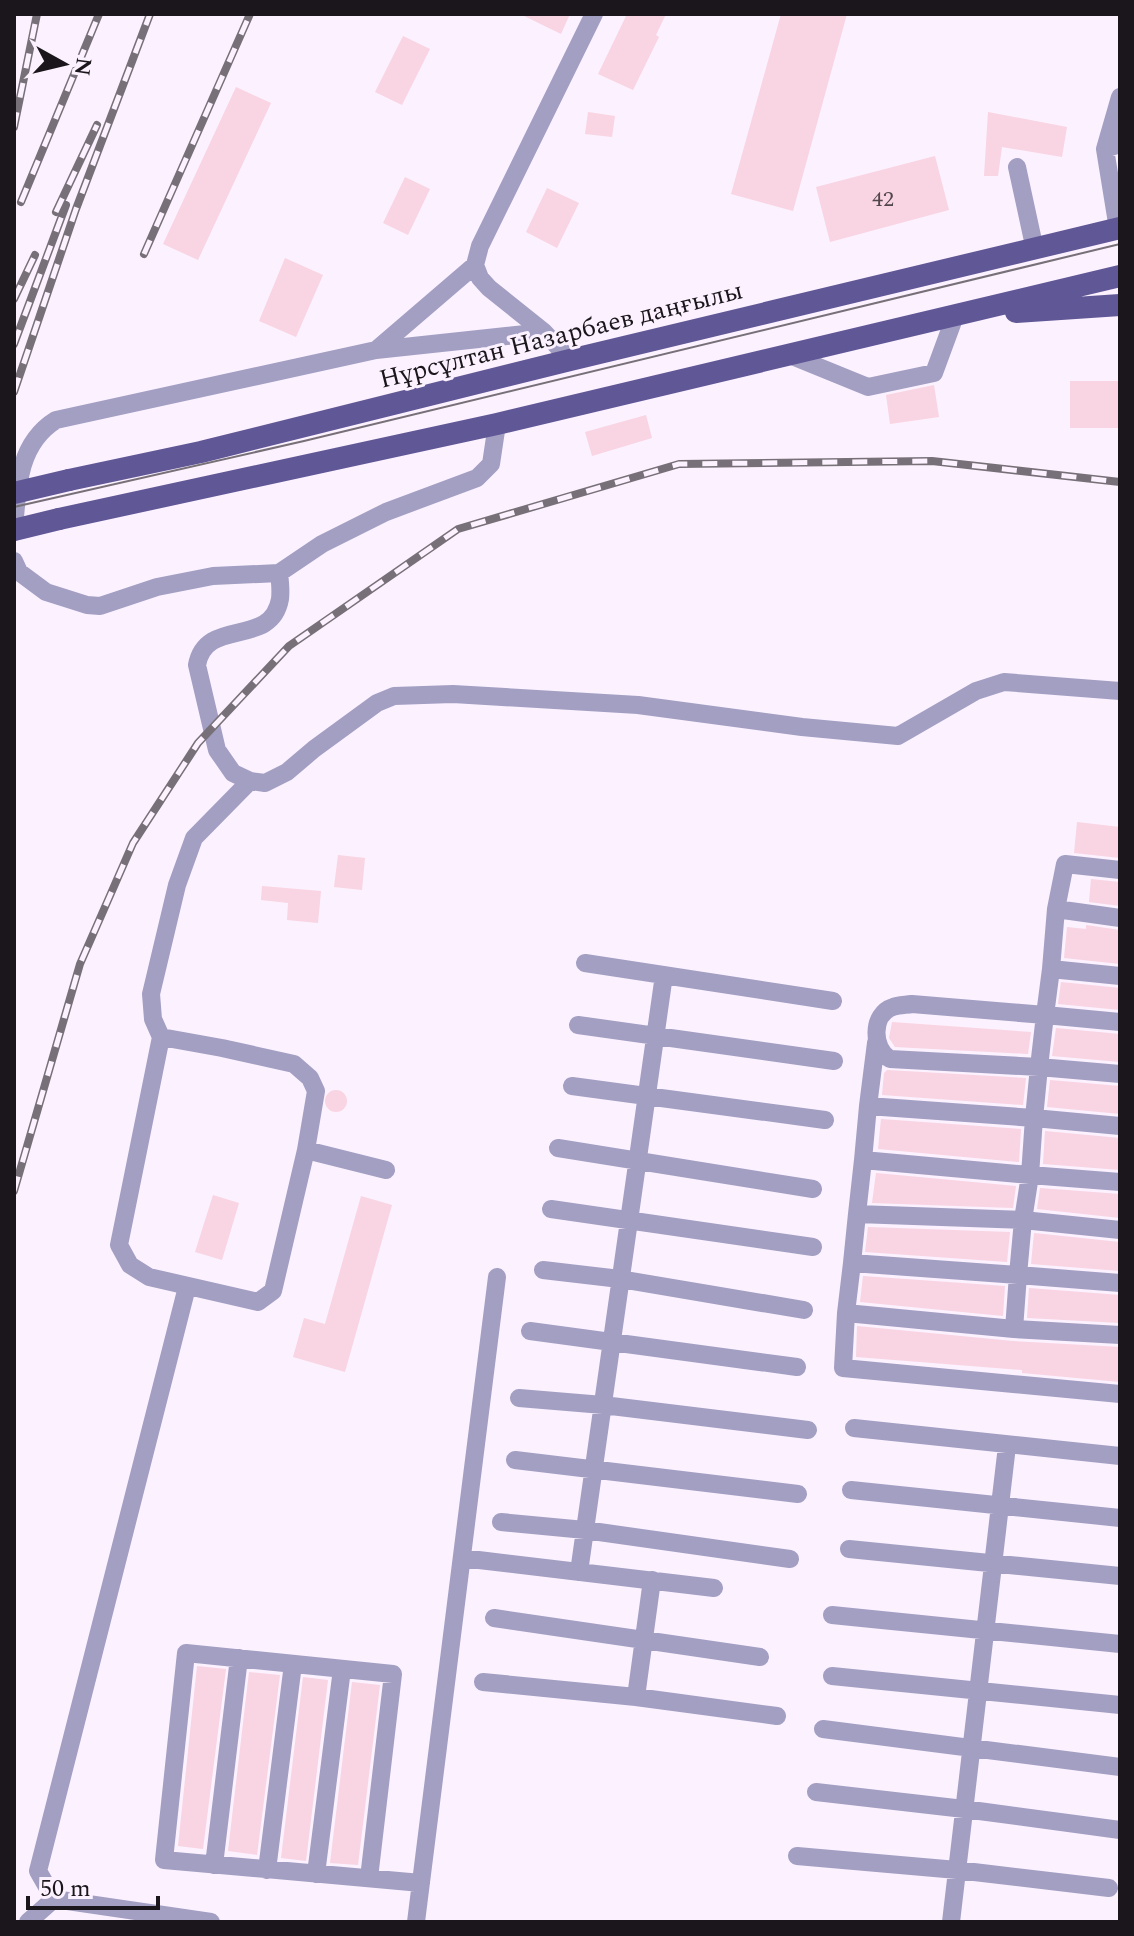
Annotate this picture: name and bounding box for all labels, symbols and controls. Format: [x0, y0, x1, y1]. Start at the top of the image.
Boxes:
north arrow [24, 24, 104, 104]
text: N [65, 55, 100, 78]
house number: 42 [872, 183, 894, 216]
street label: Нұрсұлтан Назарбаев даңғылы [375, 270, 747, 400]
scale bar [28, 1860, 158, 1910]
text: 50 m [40, 1871, 91, 1907]

